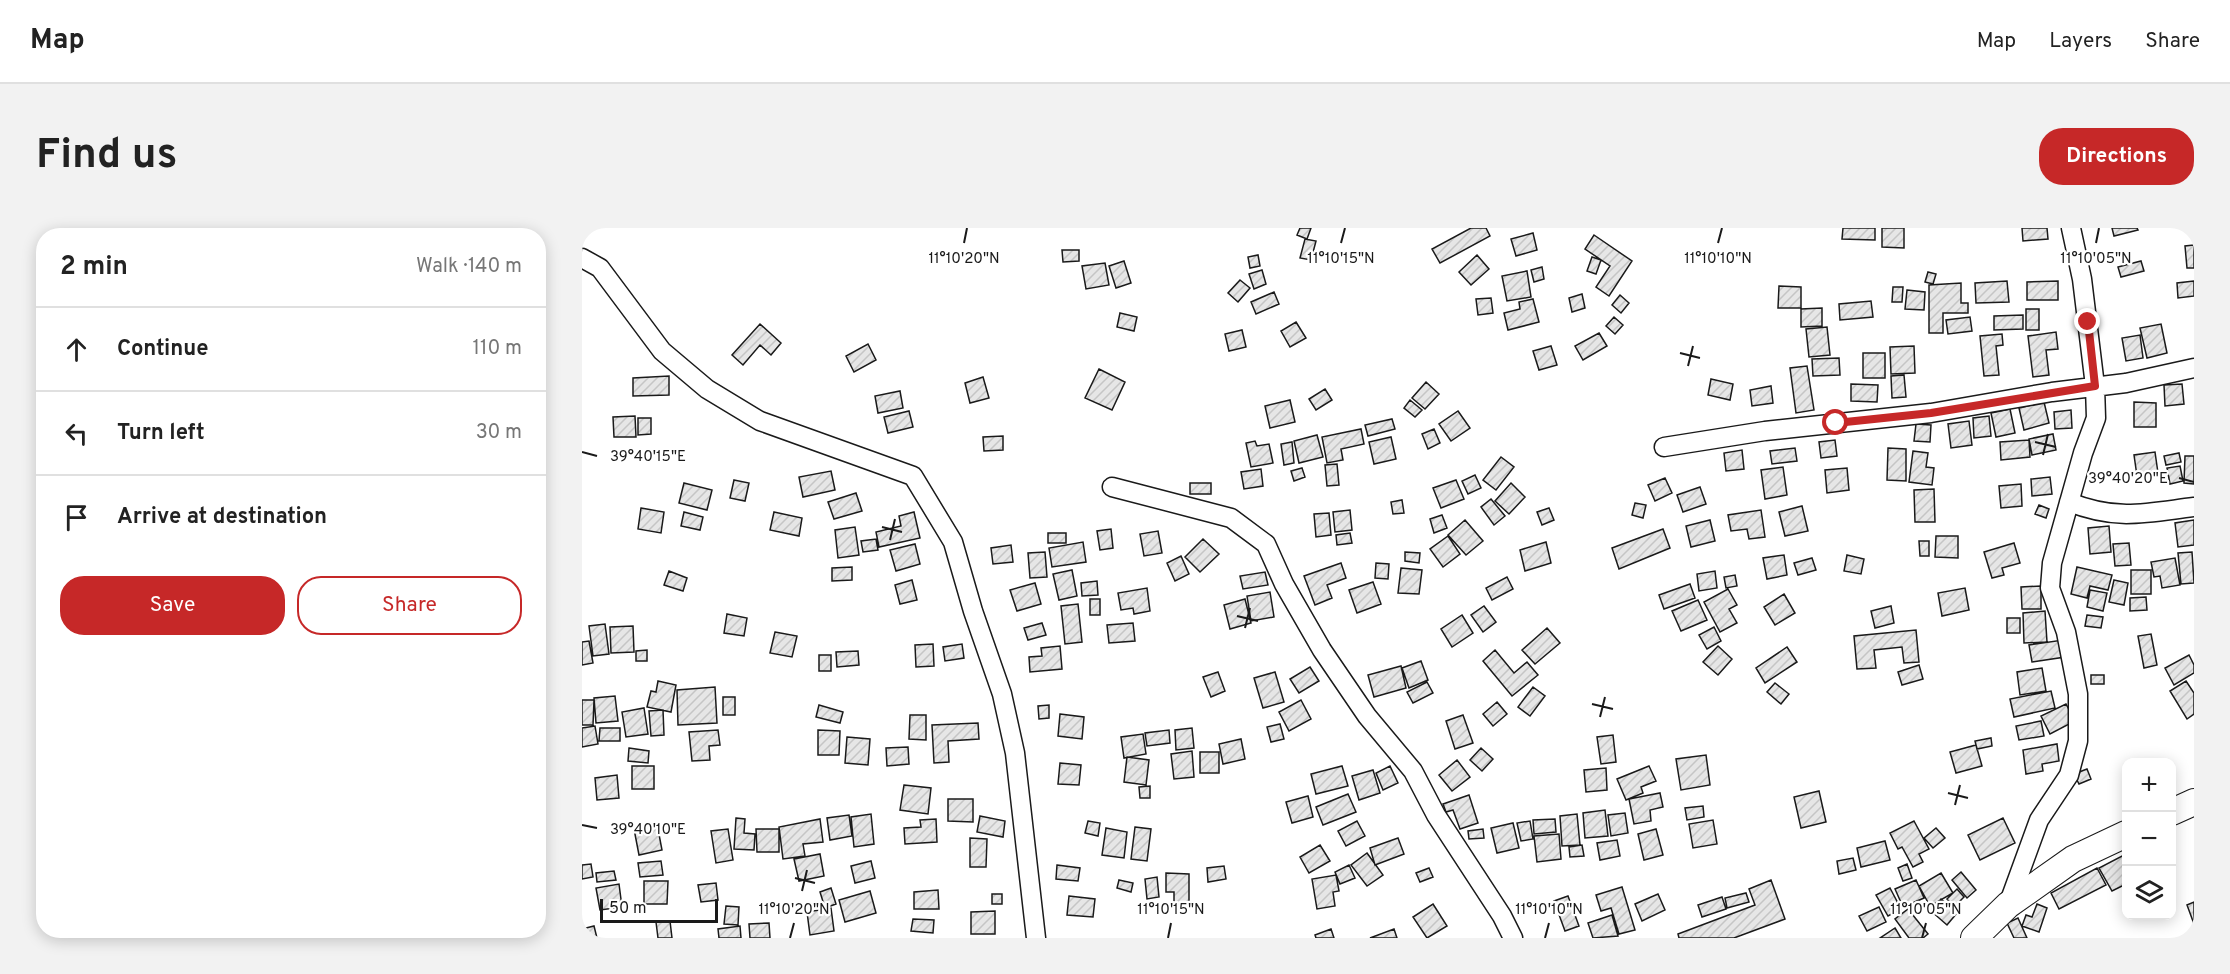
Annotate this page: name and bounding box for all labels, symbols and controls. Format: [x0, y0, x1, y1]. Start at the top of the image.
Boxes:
text: Map [30, 23, 85, 59]
text: Map [1977, 28, 2016, 55]
text: Layers [2049, 28, 2112, 55]
text: Share [2145, 28, 2200, 55]
button: Directions [2039, 128, 2194, 185]
text: Find us [36, 130, 177, 183]
text: 11°10'20"N [928, 250, 1000, 269]
text: 11°10'15"N [1307, 250, 1375, 269]
text: 11°10'10"N [1684, 250, 1752, 269]
text: 11°10'05"N [2060, 250, 2132, 269]
text: 2 min [60, 251, 128, 284]
text: Walk · 140 m [416, 254, 522, 280]
route end [2074, 308, 2100, 334]
icon: ahead [60, 333, 93, 366]
text: Continue [117, 336, 208, 363]
text: 110 m [473, 336, 522, 362]
route start [1822, 409, 1848, 435]
icon: left [60, 417, 93, 450]
text: Turn left [117, 420, 205, 447]
text: 30 m [476, 420, 522, 446]
text: 39°40'15"E [610, 448, 686, 467]
text: 39°40'20"E [2088, 470, 2168, 489]
icon: arrive [60, 501, 93, 534]
text: Arrive at destination [117, 504, 327, 531]
button: Save [60, 576, 285, 635]
button: Share [297, 576, 522, 635]
map controls [2122, 758, 2176, 920]
button: + [2122, 758, 2176, 812]
button: − [2122, 812, 2176, 866]
text: 39°40'10"E [610, 821, 686, 840]
button: layers [2122, 866, 2176, 920]
scale bar [600, 896, 718, 924]
text: 50 m [609, 899, 647, 919]
text: 11°10'20"N [758, 901, 830, 920]
text: 11°10'15"N [1137, 901, 1205, 920]
text: 11°10'10"N [1515, 901, 1583, 920]
text: 11°10'05"N [1890, 901, 1962, 920]

